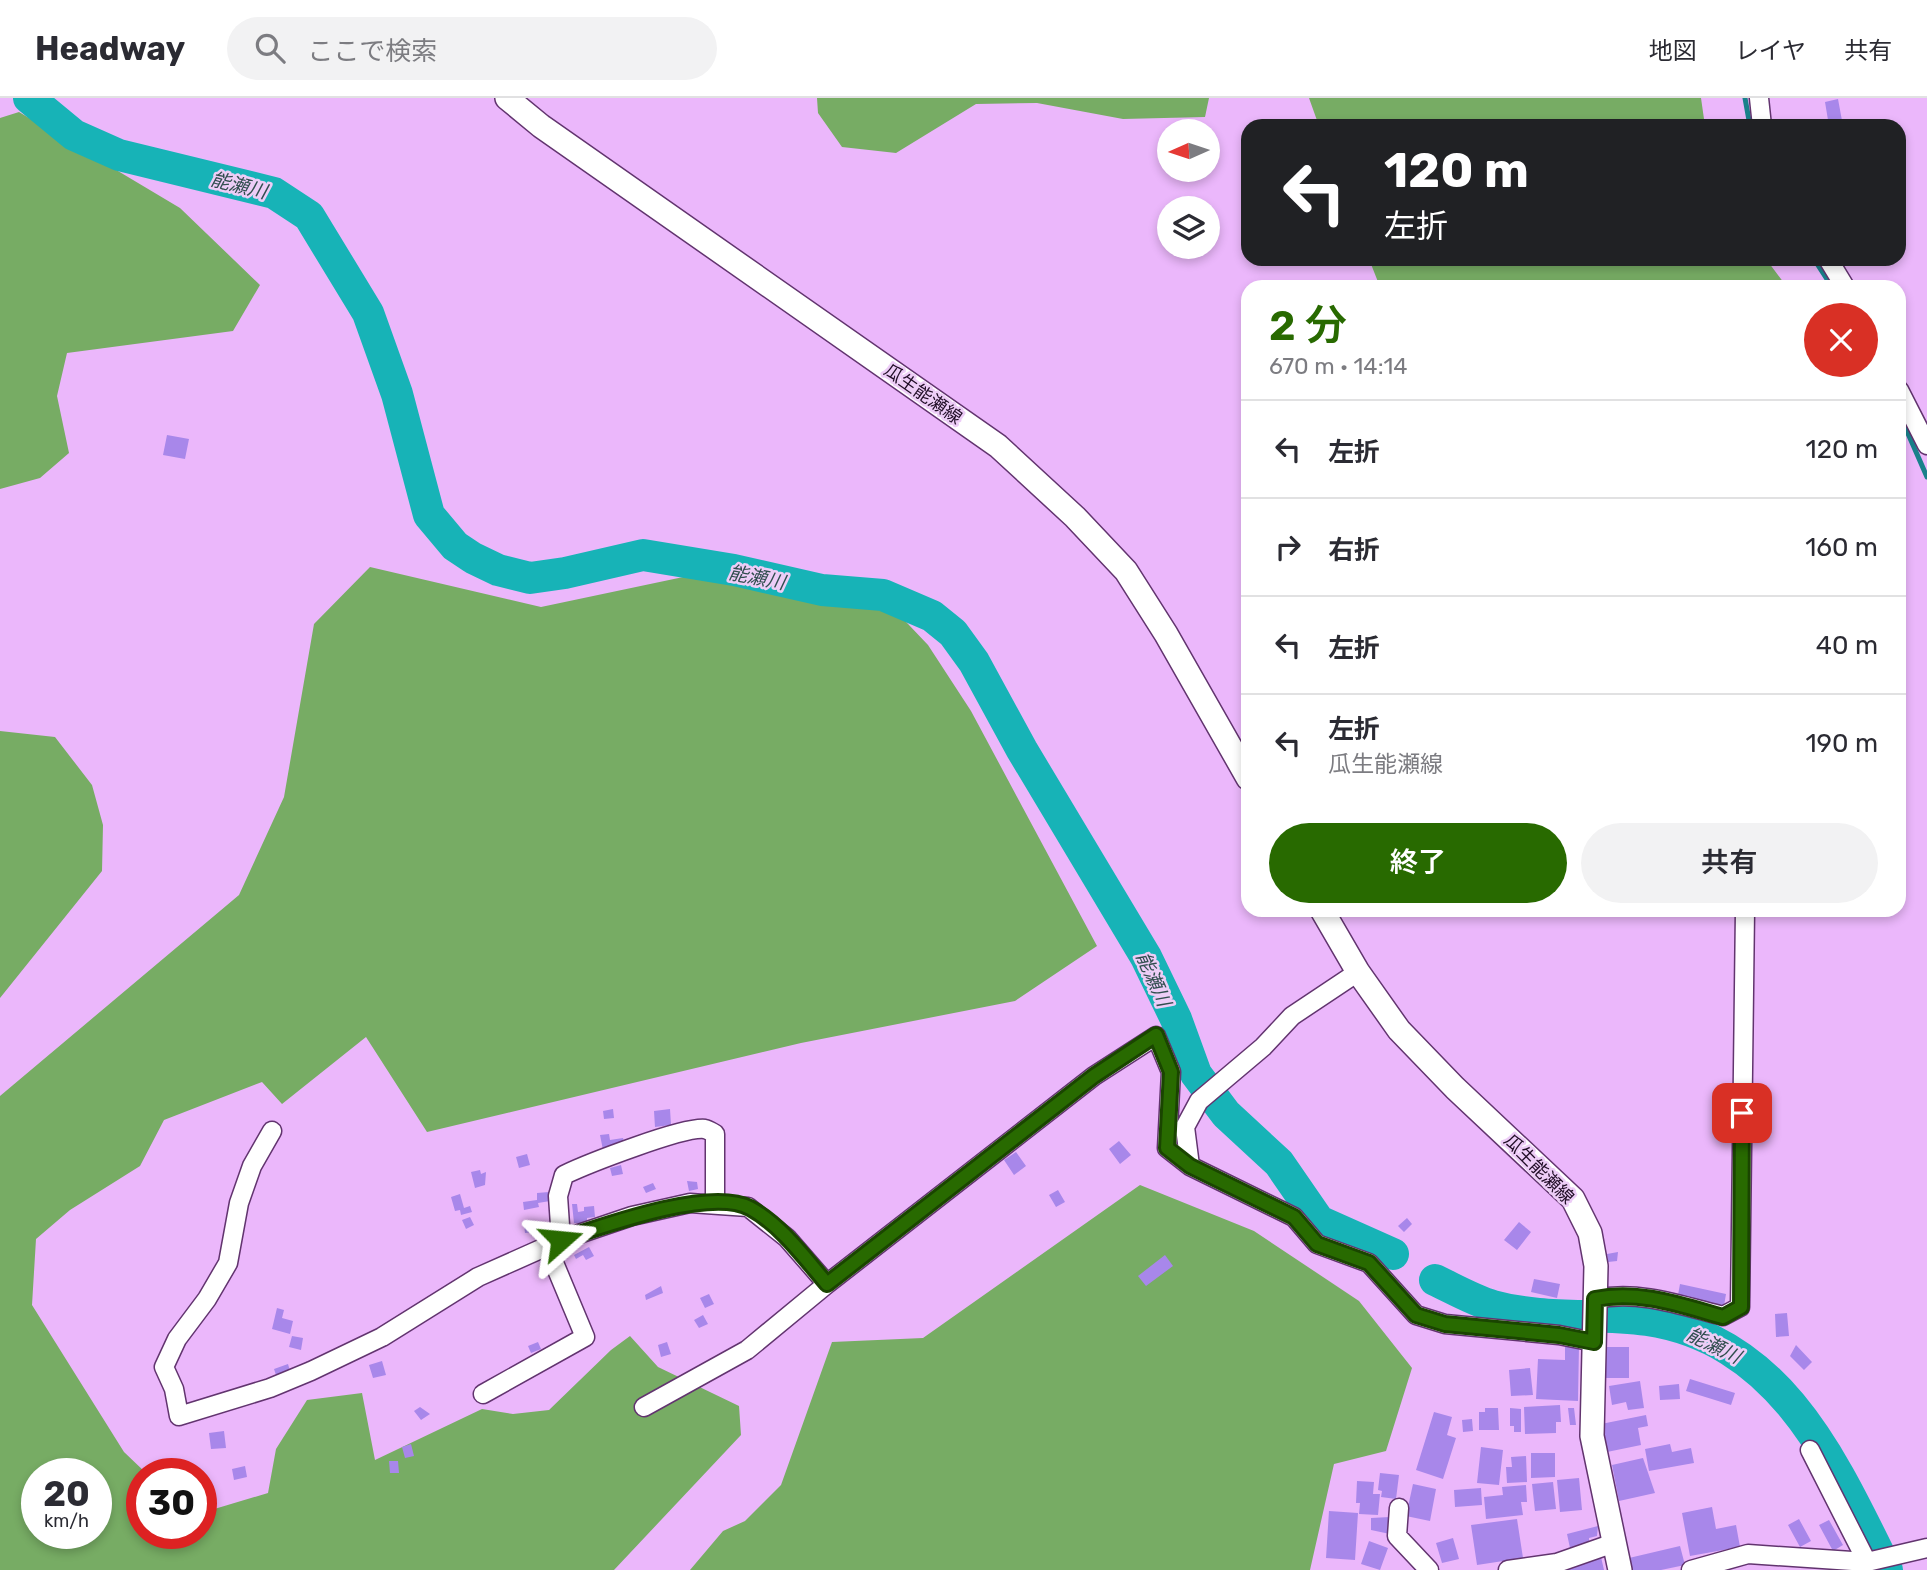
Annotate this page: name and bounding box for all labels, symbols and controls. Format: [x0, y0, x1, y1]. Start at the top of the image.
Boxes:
search box [227, 17, 717, 80]
text: Headway [35, 29, 185, 68]
icon: search [251, 29, 289, 67]
text: ここで検索 [307, 36, 437, 67]
text: 地図 [1649, 37, 1697, 65]
text: レイヤ [1735, 37, 1806, 65]
text: 共有 [1844, 37, 1892, 65]
north arrow [1157, 119, 1220, 182]
map controls [1157, 119, 1220, 259]
text: 120 m [1384, 141, 1529, 199]
icon: left [1269, 147, 1360, 238]
water label: 能瀬川 [208, 167, 271, 204]
button: layers [1157, 196, 1220, 259]
text: 左折 [1384, 207, 1448, 245]
text: 2 分 [1269, 301, 1347, 351]
button: close [1804, 303, 1878, 377]
text: 670 m · 14:14 [1269, 352, 1408, 380]
street label: 瓜生能瀬線 [880, 359, 966, 429]
icon: left [1269, 430, 1307, 468]
text: 120 m [1806, 434, 1878, 465]
text: 左折 [1328, 437, 1380, 468]
icon: right [1269, 528, 1307, 566]
text: 160 m [1805, 532, 1878, 563]
text: 右折 [1328, 535, 1380, 566]
water label: 能瀬川 [727, 561, 789, 595]
icon: left [1269, 626, 1307, 664]
text: 40 m [1816, 630, 1878, 661]
text: 左折 [1328, 633, 1380, 664]
text: 左折 [1328, 714, 1380, 745]
icon: left [1269, 724, 1307, 762]
text: 190 m [1805, 728, 1878, 759]
text: 瓜生能瀬線 [1328, 750, 1443, 778]
button: 終了 [1269, 823, 1567, 903]
button: 共有 [1581, 823, 1878, 903]
water label: 能瀬川 [1131, 948, 1176, 1012]
pin [1712, 1083, 1772, 1143]
icon: arrive [1723, 1094, 1761, 1132]
street label: 瓜生能瀬線 [1499, 1129, 1579, 1209]
position arrow [524, 1203, 598, 1277]
water label: 能瀬川 [1683, 1323, 1746, 1369]
speed limit sign: 30 [126, 1458, 217, 1549]
text: 20 [43, 1473, 90, 1515]
text: km/h [44, 1510, 89, 1532]

